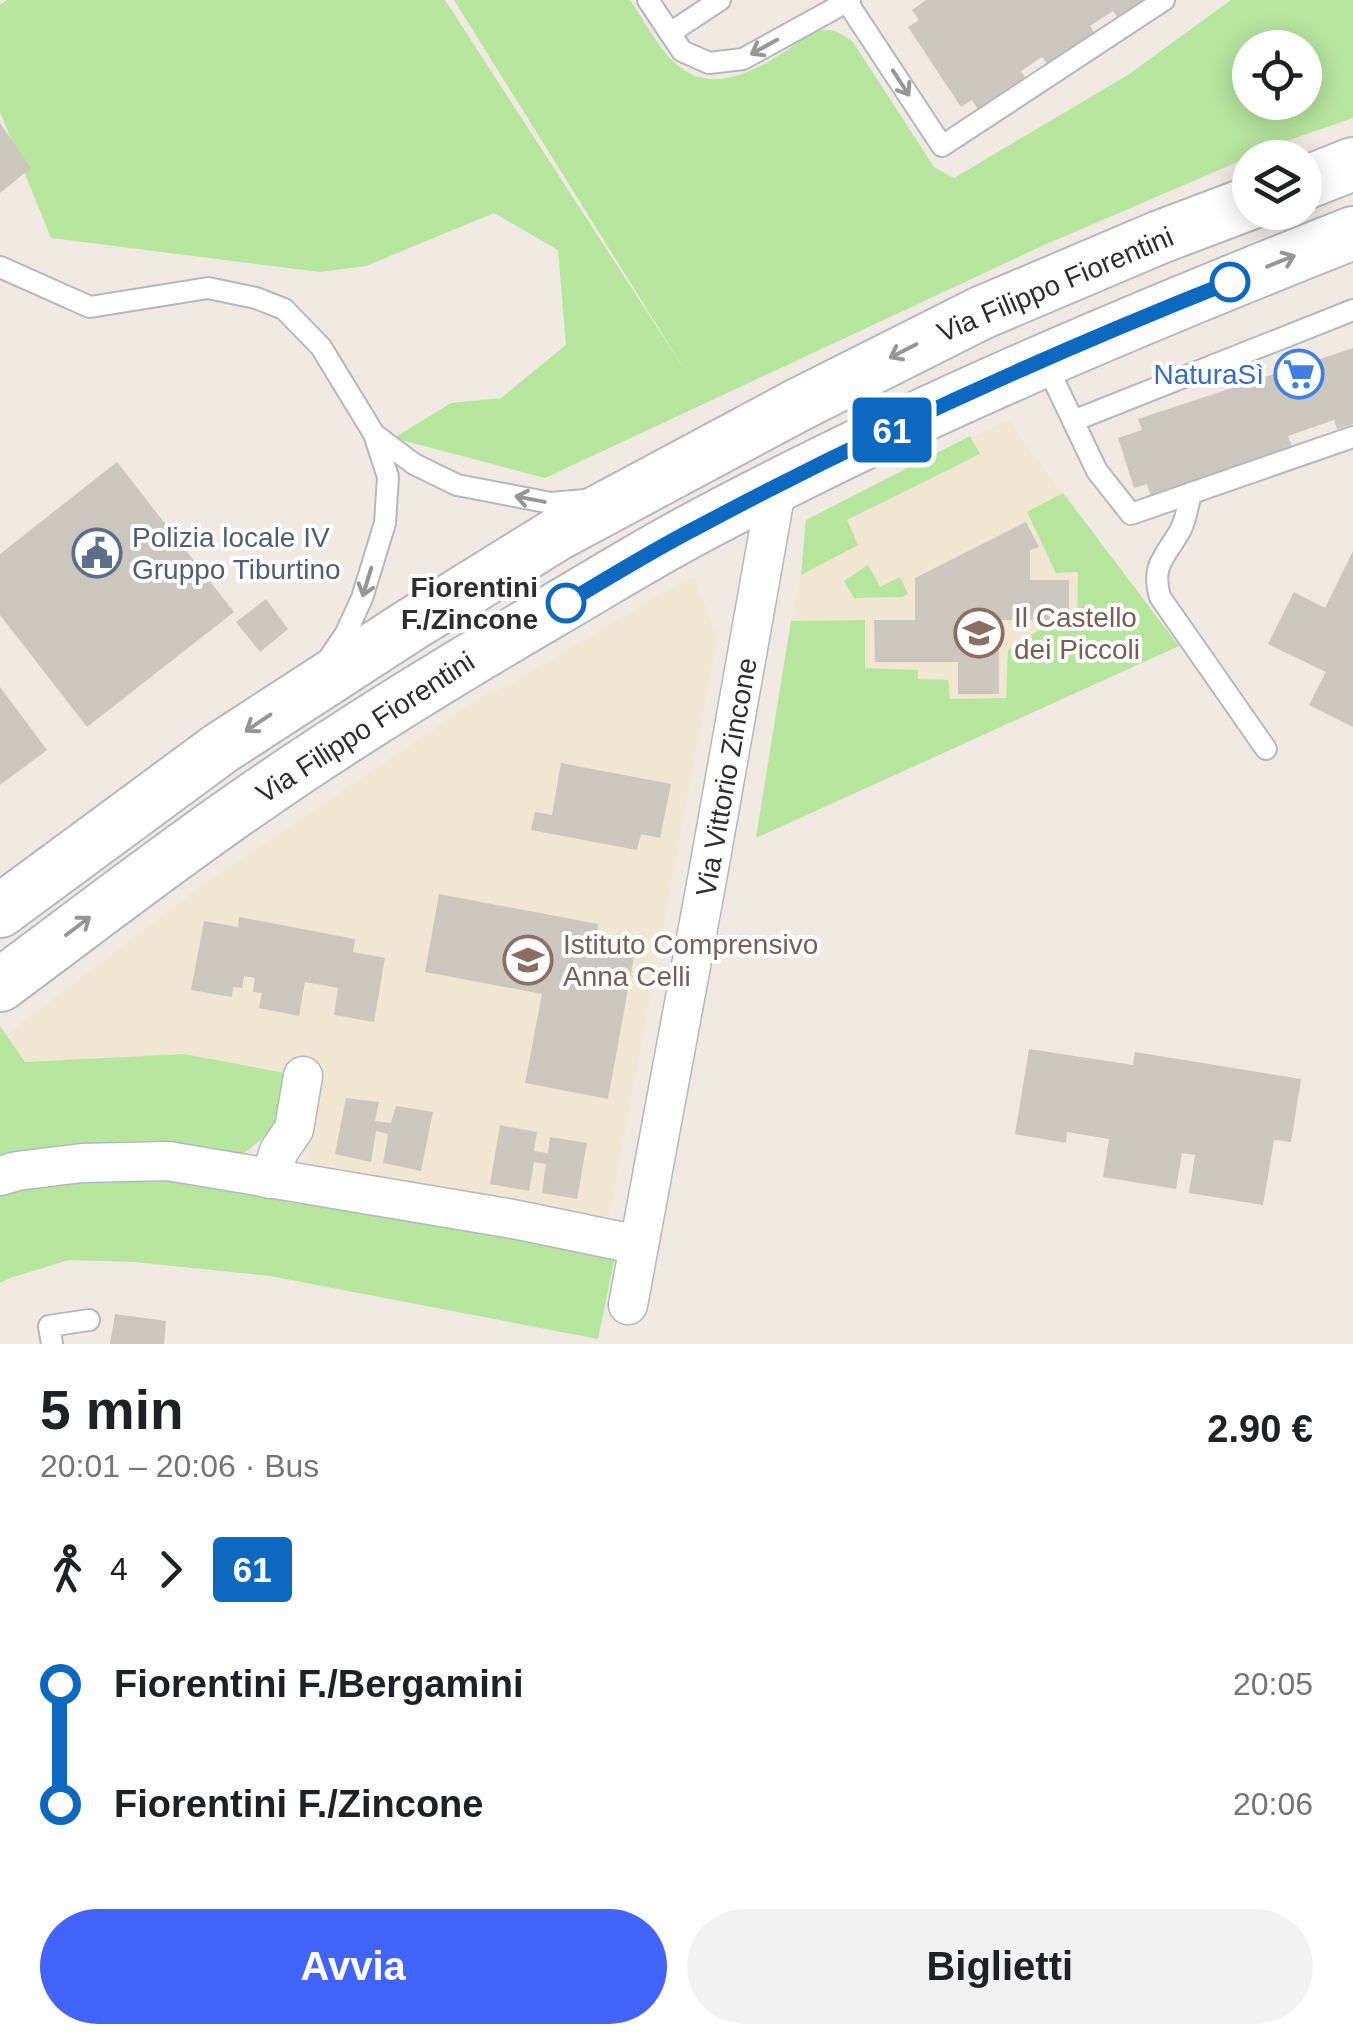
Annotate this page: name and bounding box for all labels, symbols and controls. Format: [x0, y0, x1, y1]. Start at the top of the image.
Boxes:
map controls [1232, 30, 1322, 230]
button: locate [1232, 30, 1322, 120]
one-way arrow [750, 38, 780, 57]
one-way arrow [890, 69, 911, 97]
button: layers [1232, 140, 1322, 230]
street label: Via Filippo Fiorentini [933, 221, 1178, 348]
one-way arrow [1266, 251, 1296, 269]
unlabelled marker [1211, 263, 1249, 301]
one-way arrow [889, 343, 919, 362]
supermarket icon: NaturaSì [1273, 348, 1325, 400]
place label: NaturaSì [1154, 359, 1264, 390]
line badge: 61 [847, 398, 937, 462]
text: 61 [873, 411, 911, 450]
one-way arrow [514, 489, 547, 508]
place label: Polizia locale IV Gruppo Tiburtino [132, 522, 341, 585]
public building icon: Polizia locale IV Gruppo Tiburtino [71, 527, 123, 579]
one-way arrow [357, 565, 375, 597]
place label: Fiorentini F./Zincone [401, 572, 538, 635]
marker: Fiorentini F./Zincone [547, 584, 585, 622]
place label: Il Castello dei Piccoli [1014, 602, 1140, 665]
school or university icon: Il Castello dei Piccoli [953, 607, 1005, 659]
street label: Via Filippo Fiorentini [251, 645, 480, 809]
street label: Via Vittorio Zincone [690, 655, 763, 899]
one-way arrow [245, 713, 273, 734]
one-way arrow [64, 916, 91, 937]
place label: Istituto Comprensivo Anna Celli [563, 929, 818, 992]
school or university icon: Istituto Comprensivo Anna Celli [502, 934, 554, 986]
text: 5 min [40, 1379, 184, 1441]
text: 2.90 € [1207, 1408, 1313, 1450]
text: 20:01 – 20:06 · Bus [40, 1448, 319, 1484]
icon: walk [40, 1542, 95, 1597]
icon: forward [143, 1542, 198, 1597]
text: 61 [233, 1550, 272, 1589]
text: 4 [110, 1551, 128, 1587]
text: Fiorentini F./Bergamini [114, 1663, 524, 1705]
text: 20:05 [1233, 1666, 1313, 1702]
text: Fiorentini F./Zincone [114, 1783, 483, 1825]
text: 20:06 [1233, 1786, 1313, 1822]
button: Avvia [40, 1909, 667, 2024]
button: Biglietti [687, 1909, 1313, 2024]

